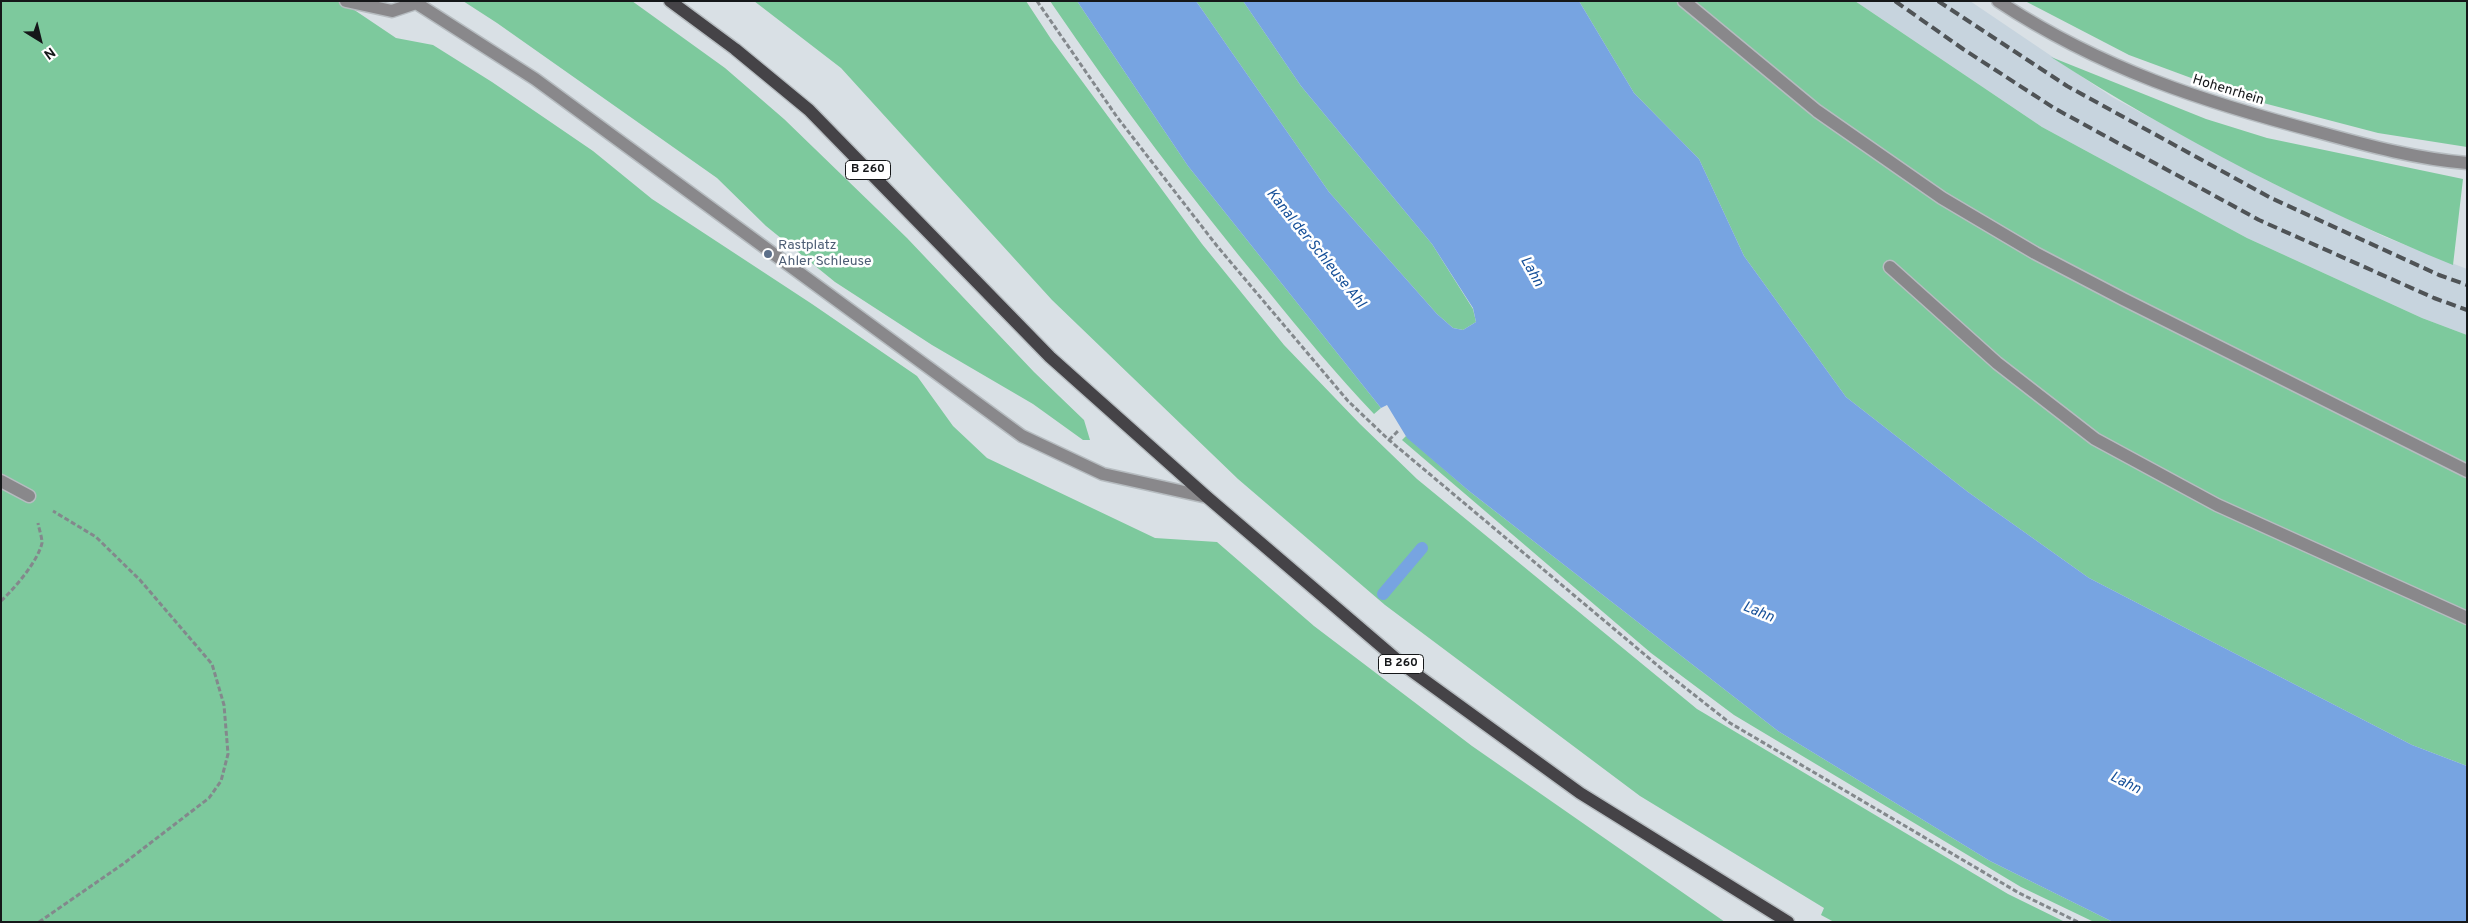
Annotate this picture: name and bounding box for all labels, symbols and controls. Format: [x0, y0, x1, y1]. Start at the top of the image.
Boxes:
north arrow [15, 15, 65, 65]
text: N [40, 43, 58, 62]
street label: Hohenrhein [2190, 72, 2266, 110]
road number: B 260 [846, 160, 890, 180]
water label: Kanal der Schleuse Ahl [1261, 186, 1369, 312]
place label: Rastplatz Ahler Schleuse [778, 238, 872, 270]
marker: Rastplatz Ahler Schleuse [762, 248, 774, 260]
water label: Lahn [1515, 254, 1547, 290]
water label: Lahn [1740, 599, 1776, 627]
road number: B 260 [1378, 654, 1424, 674]
water label: Lahn [2107, 769, 2143, 799]

